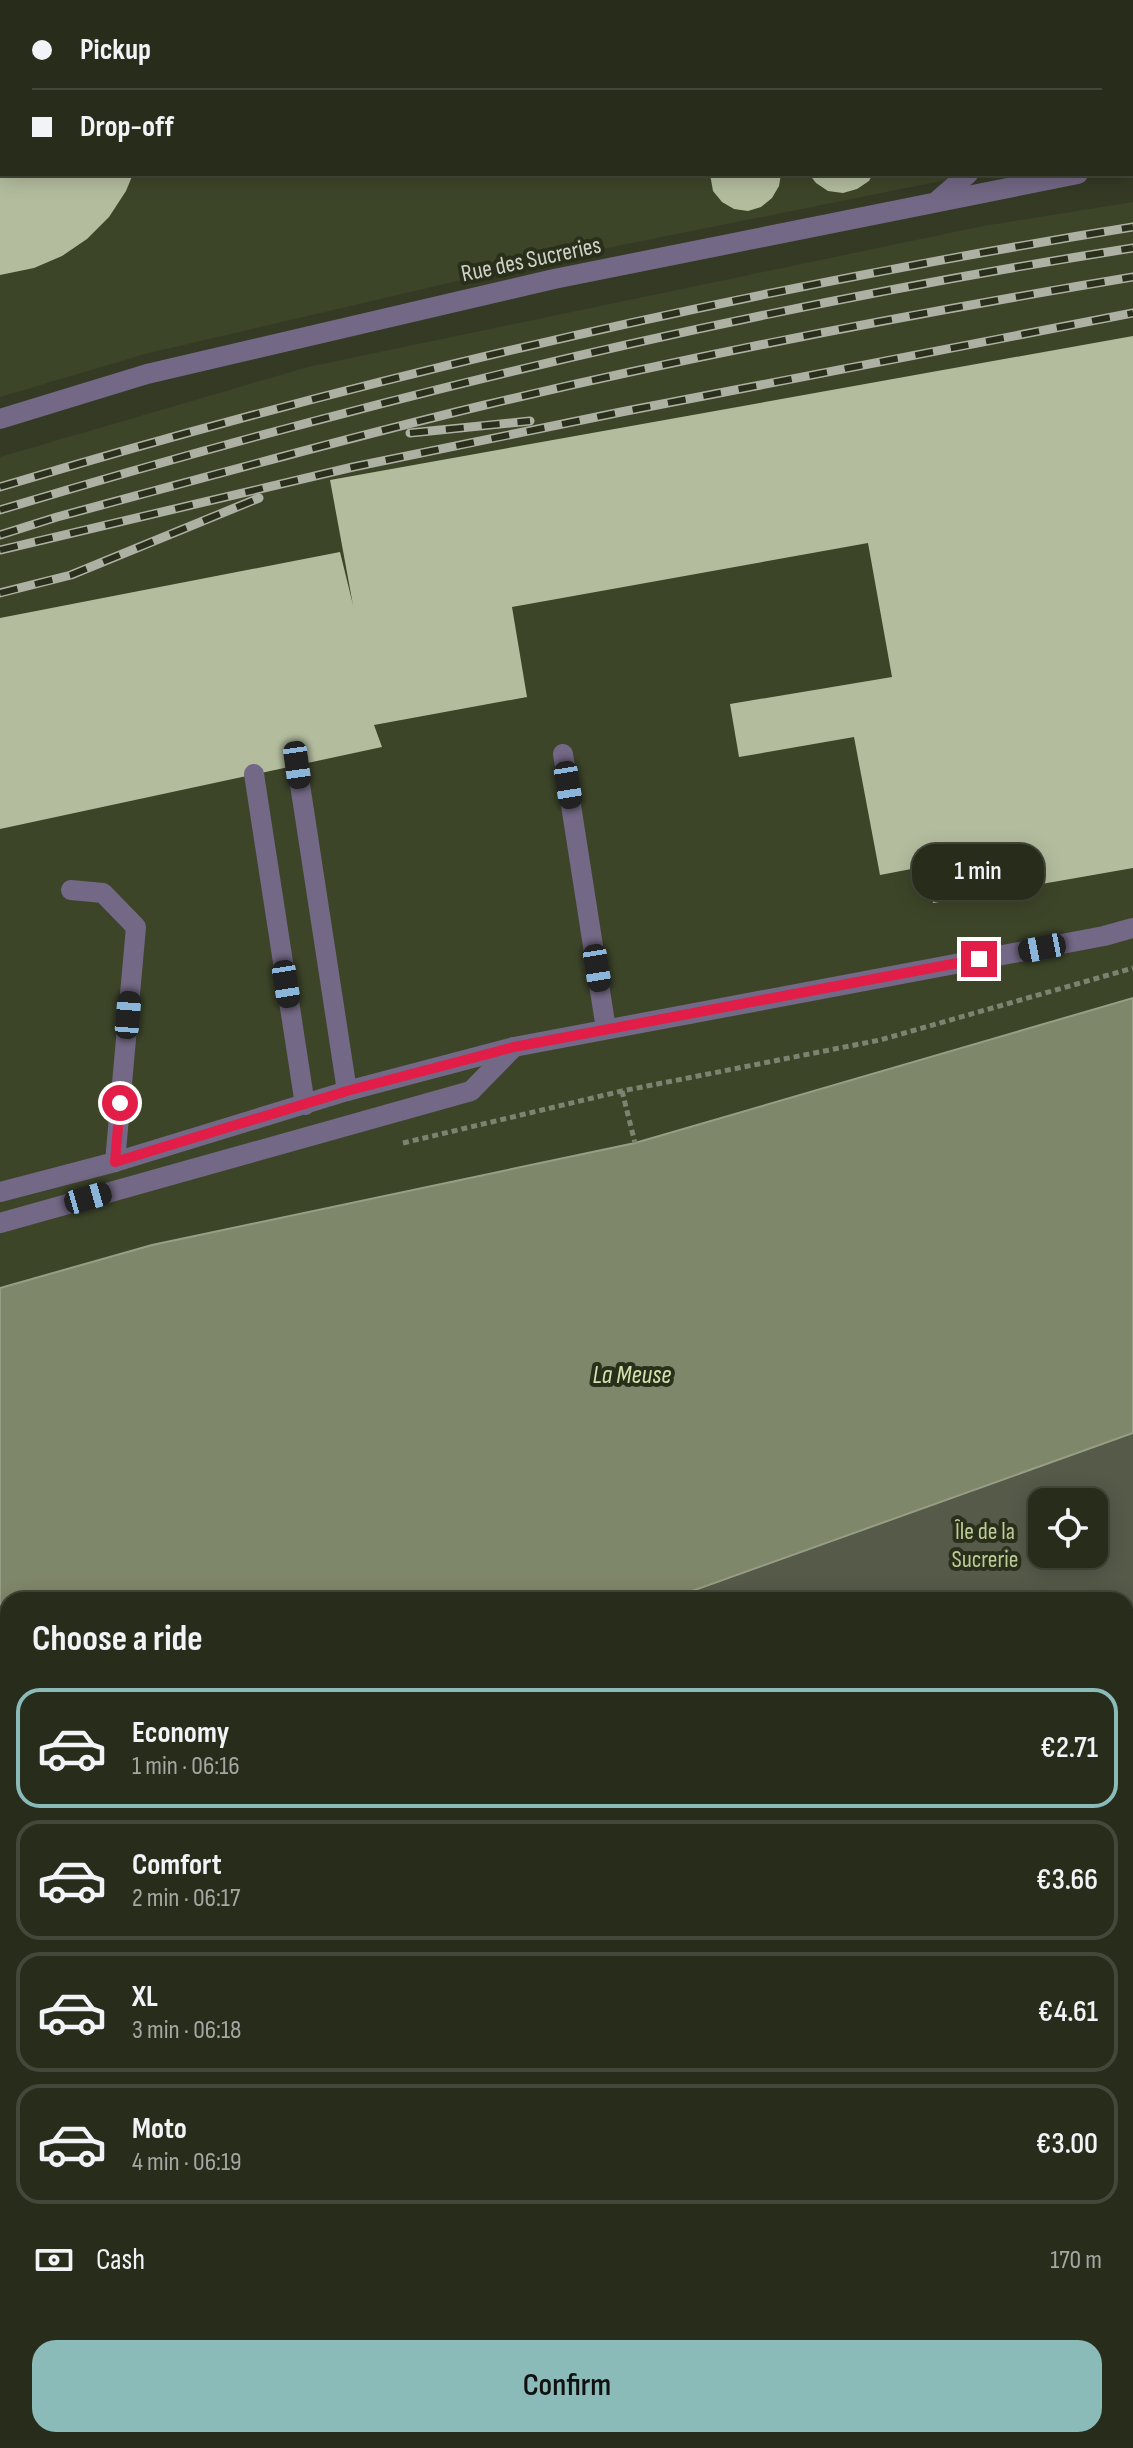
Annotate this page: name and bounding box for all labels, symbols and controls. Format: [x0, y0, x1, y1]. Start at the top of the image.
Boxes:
text: Pickup [80, 32, 151, 68]
text: Drop-off [80, 109, 174, 145]
street label: Rue des Sucreries [459, 231, 604, 288]
car [282, 740, 312, 790]
car [552, 759, 584, 811]
callout: 1 min [913, 843, 1045, 899]
text: 1 min [954, 856, 1002, 887]
car [1016, 932, 1068, 964]
route end [961, 941, 997, 977]
car [581, 942, 613, 994]
car [270, 958, 302, 1010]
car [114, 990, 142, 1040]
route start [102, 1085, 138, 1121]
car [62, 1180, 114, 1216]
water label: La Meuse [593, 1360, 671, 1391]
map controls [1028, 1488, 1108, 1568]
button: locate [1028, 1488, 1108, 1568]
park label: Île de la Sucrerie [952, 1517, 1018, 1574]
text: Choose a ride [32, 1618, 203, 1661]
icon: car [36, 1712, 108, 1784]
text: Economy [132, 1715, 229, 1751]
text: €2.71 [1040, 1730, 1098, 1766]
text: 1 min · 06:16 [132, 1751, 240, 1782]
icon: car [36, 1844, 108, 1916]
text: Comfort [132, 1847, 222, 1883]
text: €3.66 [1036, 1862, 1098, 1898]
text: 2 min · 06:17 [132, 1883, 240, 1914]
icon: car [36, 1976, 108, 2048]
text: XL [132, 1979, 158, 2015]
text: €4.61 [1038, 1994, 1098, 2030]
text: 3 min · 06:18 [132, 2015, 242, 2046]
icon: car [36, 2108, 108, 2180]
text: Moto [132, 2111, 187, 2147]
text: €3.00 [1036, 2126, 1098, 2162]
text: 4 min · 06:19 [132, 2147, 242, 2178]
icon: cash [32, 2238, 76, 2282]
text: Cash [96, 2242, 145, 2278]
text: 170 m [1050, 2245, 1102, 2276]
button: Confirm [32, 2340, 1102, 2432]

